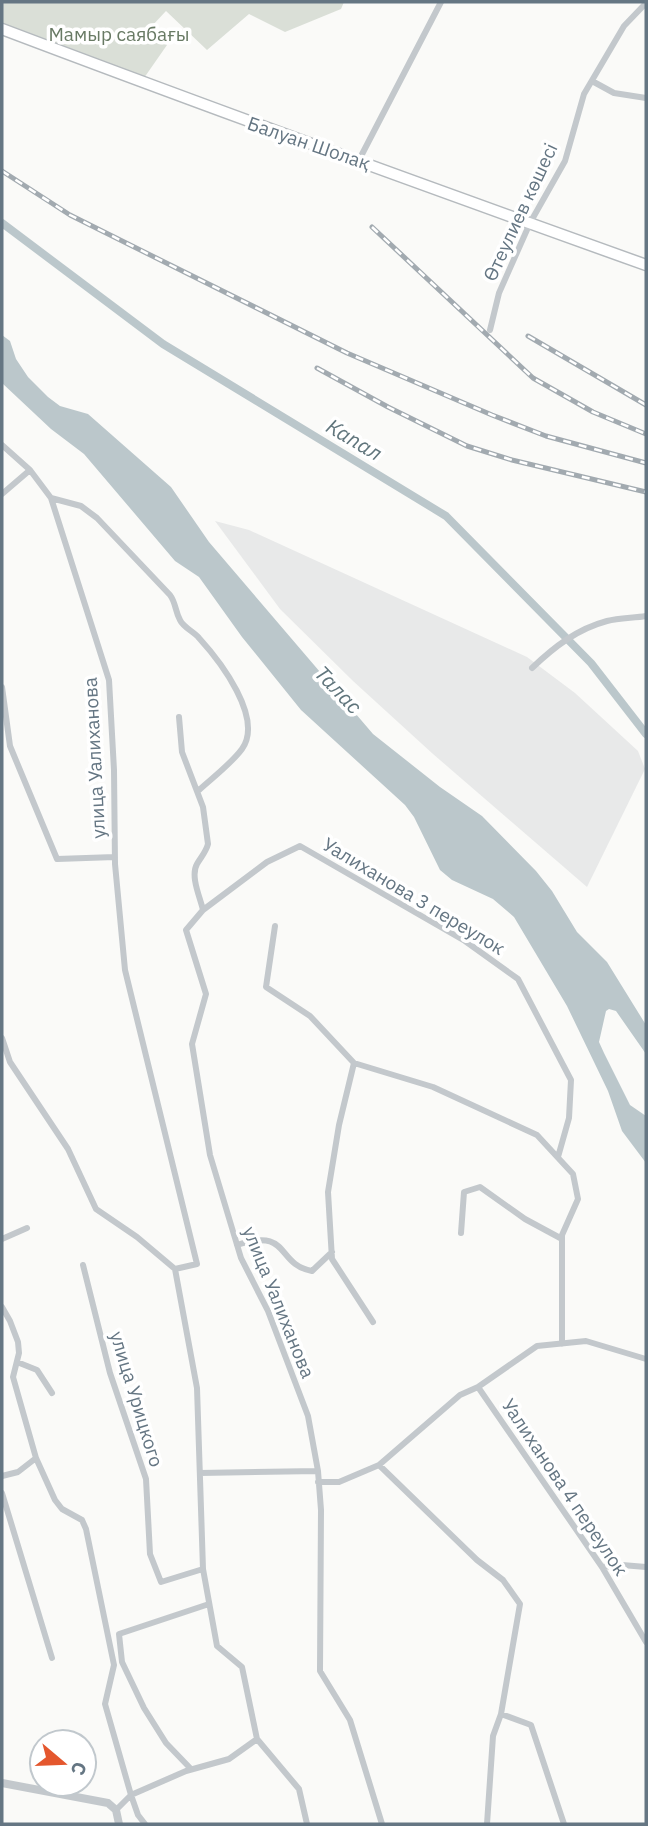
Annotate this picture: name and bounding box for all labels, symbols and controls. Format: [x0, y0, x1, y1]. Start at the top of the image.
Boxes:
park label: Мамыр саябағы [48, 22, 190, 46]
street label: Балуан Шолақ [244, 111, 374, 175]
street label: Өтеулиев көшесі [477, 139, 563, 285]
water label: Капал [321, 412, 388, 467]
water label: Талас [309, 659, 369, 720]
street label: улица Уалиханова [78, 677, 110, 839]
street label: Уалиханова 3 переулок [318, 832, 510, 960]
street label: улица Уалиханова [238, 1223, 320, 1381]
street label: улица Урицкого [105, 1328, 169, 1470]
street label: Уалиханова 4 переулок [497, 1394, 633, 1580]
north arrow [28, 1728, 98, 1798]
text: С [66, 1759, 92, 1778]

